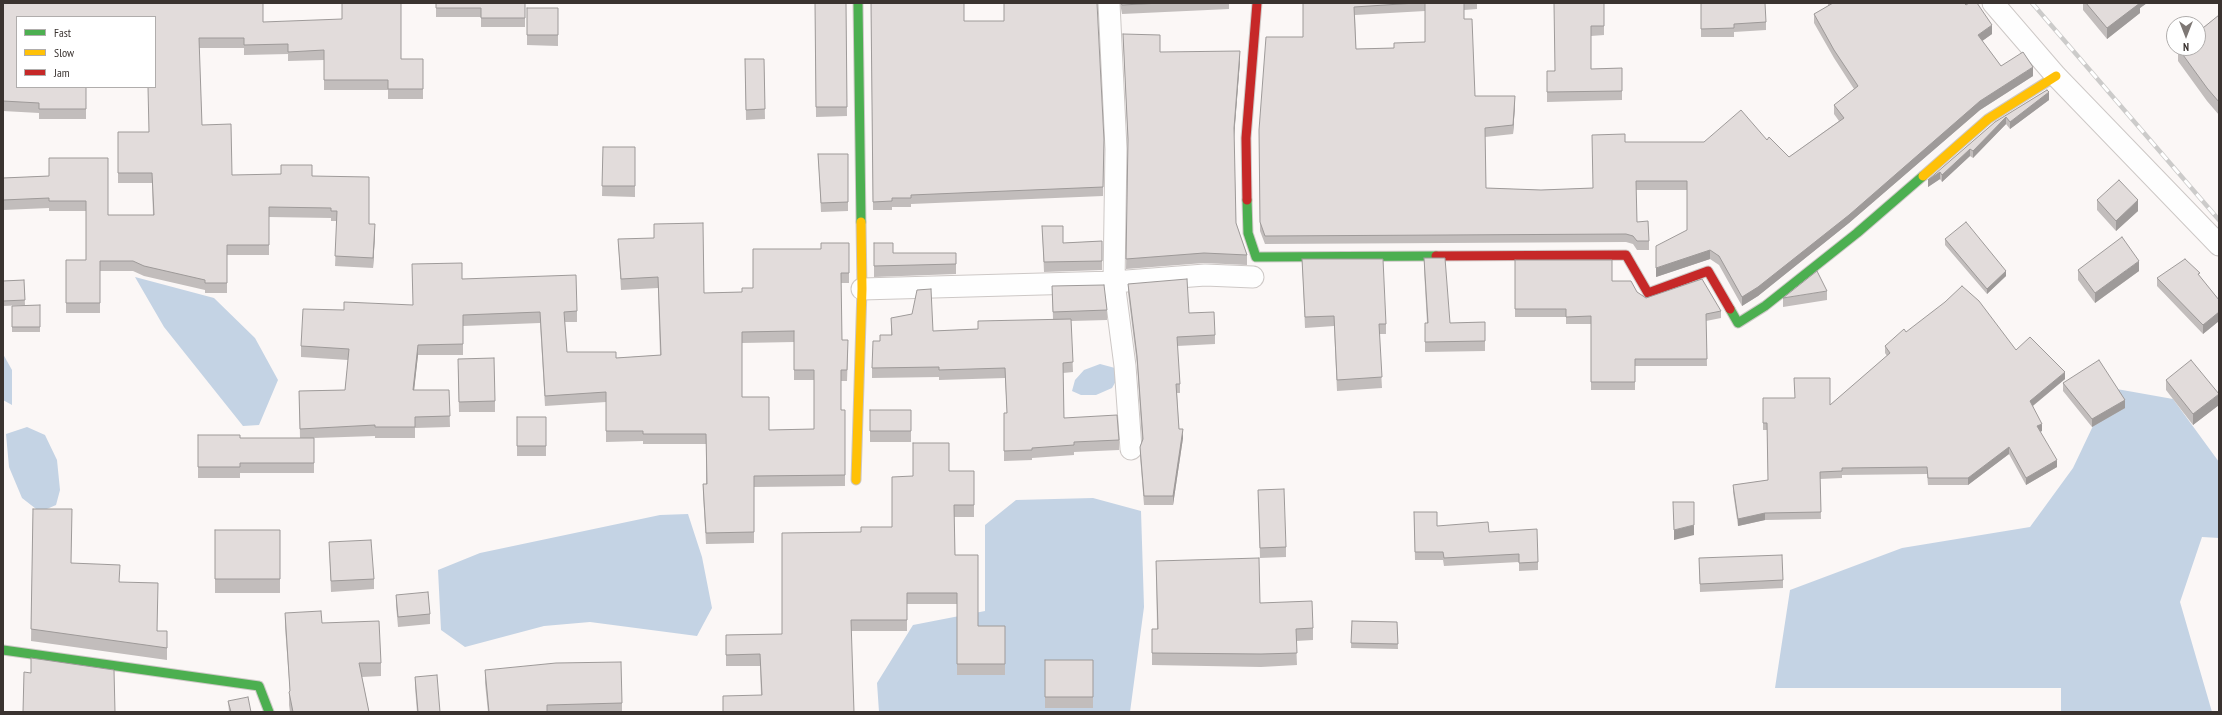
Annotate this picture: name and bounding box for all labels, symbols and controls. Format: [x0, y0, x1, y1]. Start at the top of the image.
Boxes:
legend [16, 16, 156, 88]
north arrow [2166, 16, 2206, 56]
text: Fast [54, 25, 71, 40]
text: N [2183, 40, 2189, 54]
text: Slow [54, 45, 74, 60]
text: Jam [54, 65, 70, 80]

